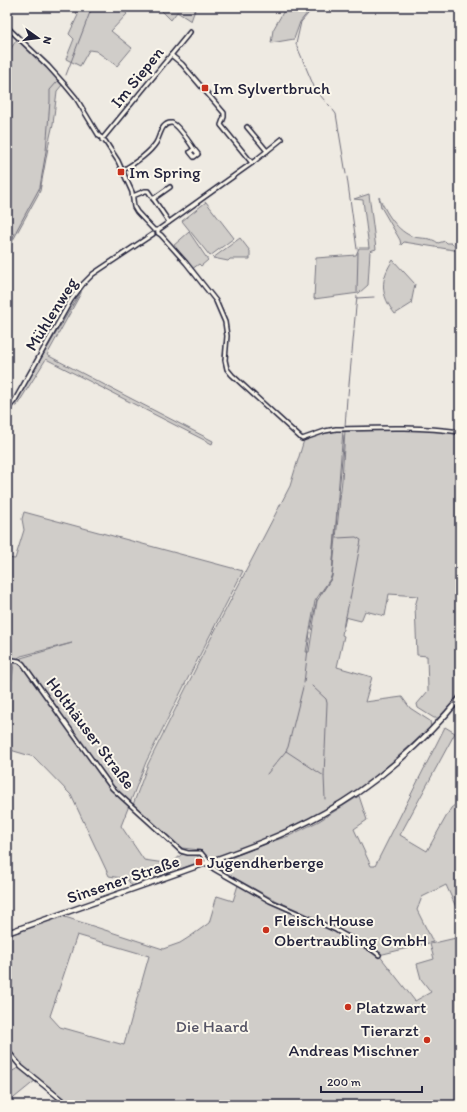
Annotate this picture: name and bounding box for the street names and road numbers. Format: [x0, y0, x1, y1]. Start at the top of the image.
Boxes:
street label: Im Siepen [106, 42, 168, 112]
street label: Mühlenweg [21, 273, 82, 354]
street label: Holthäuser Straße [42, 673, 140, 793]
street label: Sinsener Straße [64, 850, 182, 908]

